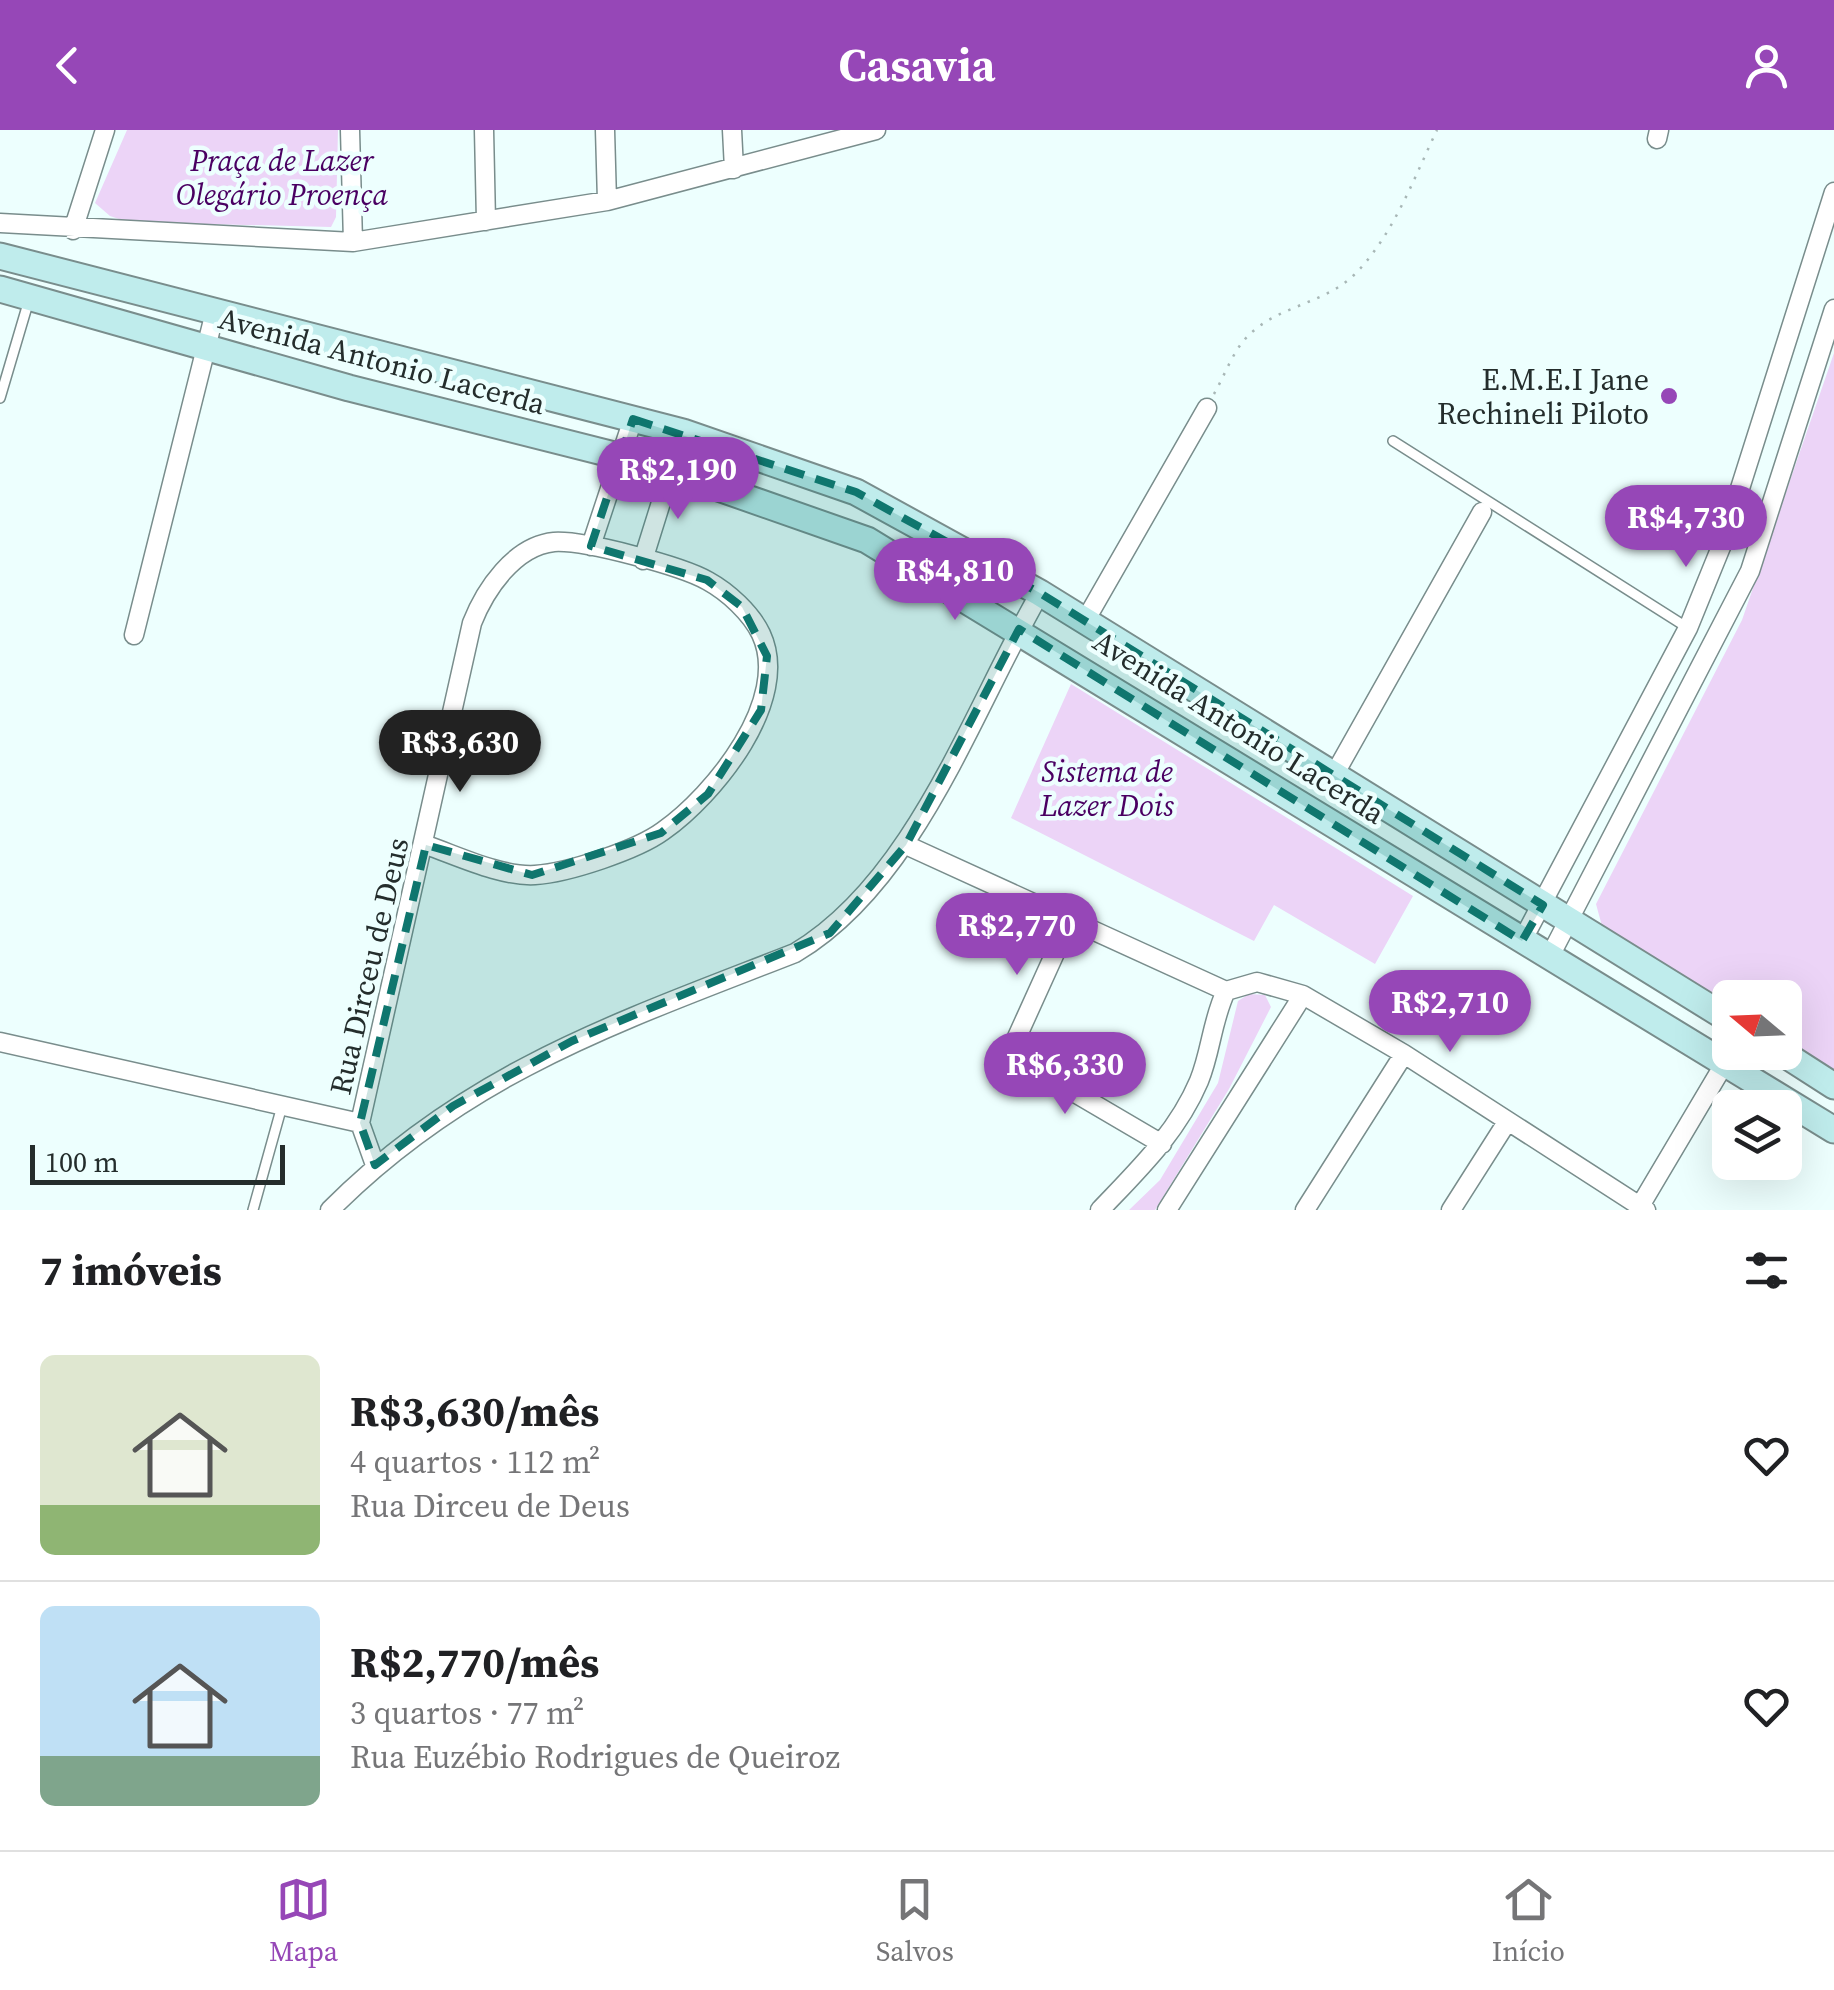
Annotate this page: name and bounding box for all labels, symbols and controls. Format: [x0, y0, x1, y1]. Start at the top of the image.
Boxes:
text: Casavia [839, 34, 995, 96]
icon: back [40, 38, 95, 93]
icon: person [1739, 38, 1794, 93]
park label: Praça de Lazer Olegário Proença [176, 140, 389, 215]
street label: Avenida Antonio Lacerda [214, 298, 550, 425]
place label: E.M.E.I Jane Rechineli Piloto [1437, 359, 1649, 434]
marker: E.M.E.I Jane Rechineli Piloto [1658, 385, 1680, 407]
pin: R$2,190 [586, 437, 770, 522]
text: R$2,190 [619, 447, 737, 491]
pin: R$4,730 [1594, 485, 1778, 570]
text: R$4,730 [1627, 495, 1745, 539]
pin: R$4,810 [863, 538, 1047, 623]
text: R$4,810 [896, 548, 1014, 592]
street label: Avenida Antonio Lacerda [1086, 621, 1393, 834]
pin: R$3,630 [368, 710, 552, 795]
text: R$3,630 [401, 720, 519, 764]
park label: Sistema de Lazer Dois [1039, 751, 1174, 826]
street label: Rua Dirceu de Deus [320, 834, 418, 1098]
pin: R$2,770 [925, 893, 1109, 978]
text: R$2,770 [958, 903, 1076, 947]
pin: R$2,710 [1358, 970, 1542, 1055]
text: R$2,710 [1391, 980, 1509, 1024]
north arrow [1712, 980, 1802, 1070]
map controls [1712, 980, 1802, 1180]
pin: R$6,330 [973, 1032, 1157, 1117]
text: R$6,330 [1006, 1042, 1124, 1086]
button: layers [1712, 1090, 1802, 1180]
scale bar [30, 1140, 285, 1184]
text: 100 m [45, 1143, 119, 1181]
text: 7 imóveis [40, 1241, 222, 1299]
icon: filters [1739, 1243, 1794, 1298]
text: R$3,630/mês [350, 1382, 599, 1440]
icon: home [120, 1395, 240, 1515]
icon: heart [1739, 1428, 1794, 1483]
text: 4 quartos · 112 m² [350, 1440, 600, 1484]
text: Rua Dirceu de Deus [350, 1484, 630, 1528]
text: R$2,770/mês [350, 1633, 599, 1691]
icon: home [120, 1646, 240, 1766]
icon: heart [1739, 1679, 1794, 1734]
text: 3 quartos · 77 m² [350, 1691, 584, 1735]
text: Rua Euzébio Rodrigues de Queiroz [350, 1735, 840, 1779]
tab: Mapa [269, 1872, 338, 1970]
tab: Salvos [876, 1872, 954, 1970]
tab: Início [1492, 1872, 1565, 1970]

